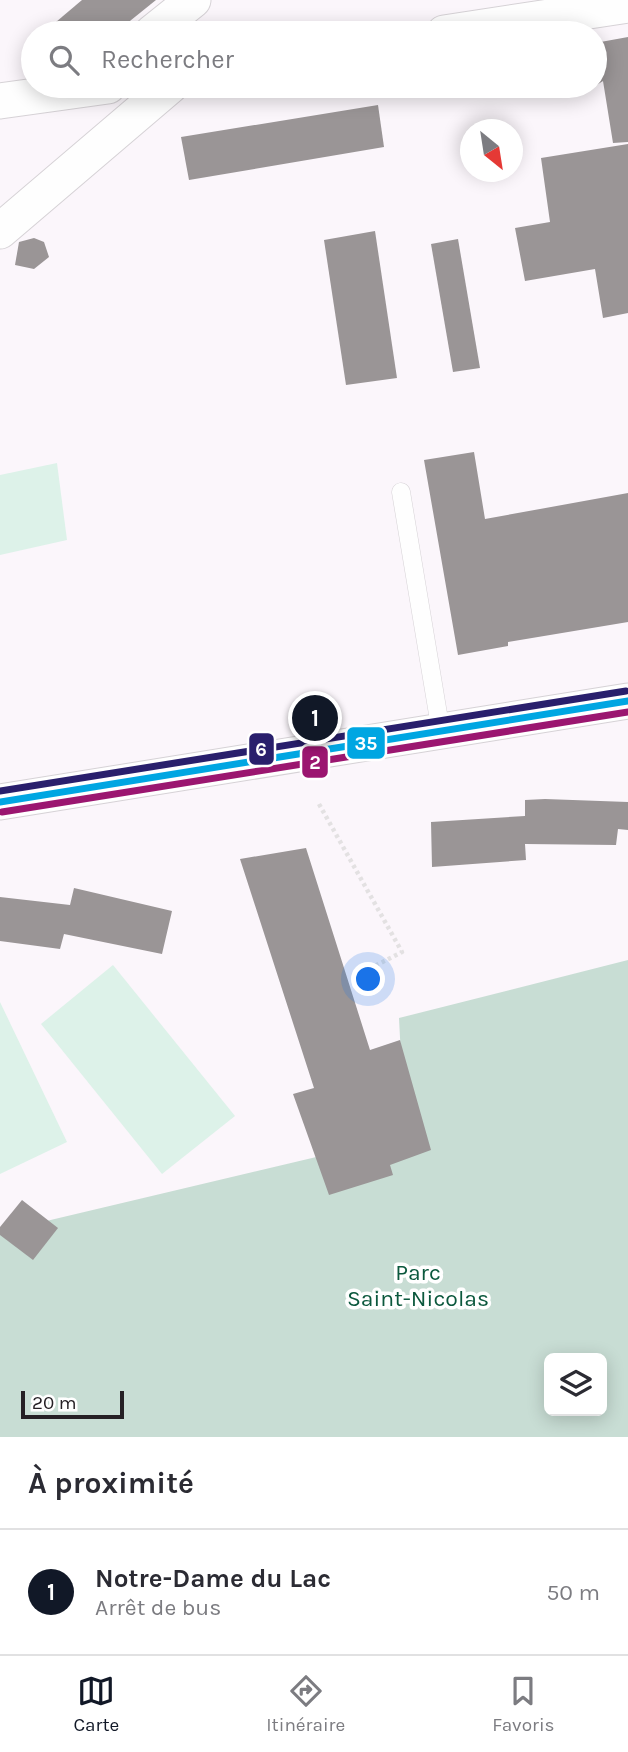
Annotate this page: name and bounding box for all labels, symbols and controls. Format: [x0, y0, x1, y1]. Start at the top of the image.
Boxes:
search box [21, 21, 607, 98]
icon: search [45, 41, 83, 79]
text: Rechercher [101, 44, 234, 75]
north arrow [460, 119, 523, 182]
pin: 1 [292, 692, 338, 744]
line badge: 35 [346, 726, 386, 760]
line badge: 6 [248, 732, 275, 766]
text: 35 [355, 733, 377, 755]
text: 6 [255, 739, 267, 761]
line badge: 2 [301, 745, 329, 779]
text: 2 [309, 752, 321, 774]
your location [351, 962, 385, 996]
park label: Parc Saint-Nicolas [347, 1259, 489, 1312]
map controls [544, 1353, 607, 1416]
button: layers [544, 1353, 607, 1416]
scale bar [21, 1388, 124, 1420]
text: 20 m [32, 1392, 77, 1414]
text: À proximité [28, 1465, 194, 1501]
text: Notre-Dame du Lac [95, 1563, 331, 1594]
text: 1 [47, 1579, 55, 1606]
text: 50 m [546, 1579, 600, 1606]
text: Arrêt de bus [95, 1594, 221, 1621]
tab: Carte [73, 1672, 119, 1736]
tab: Itinéraire [266, 1672, 345, 1736]
tab: Favoris [492, 1672, 555, 1736]

